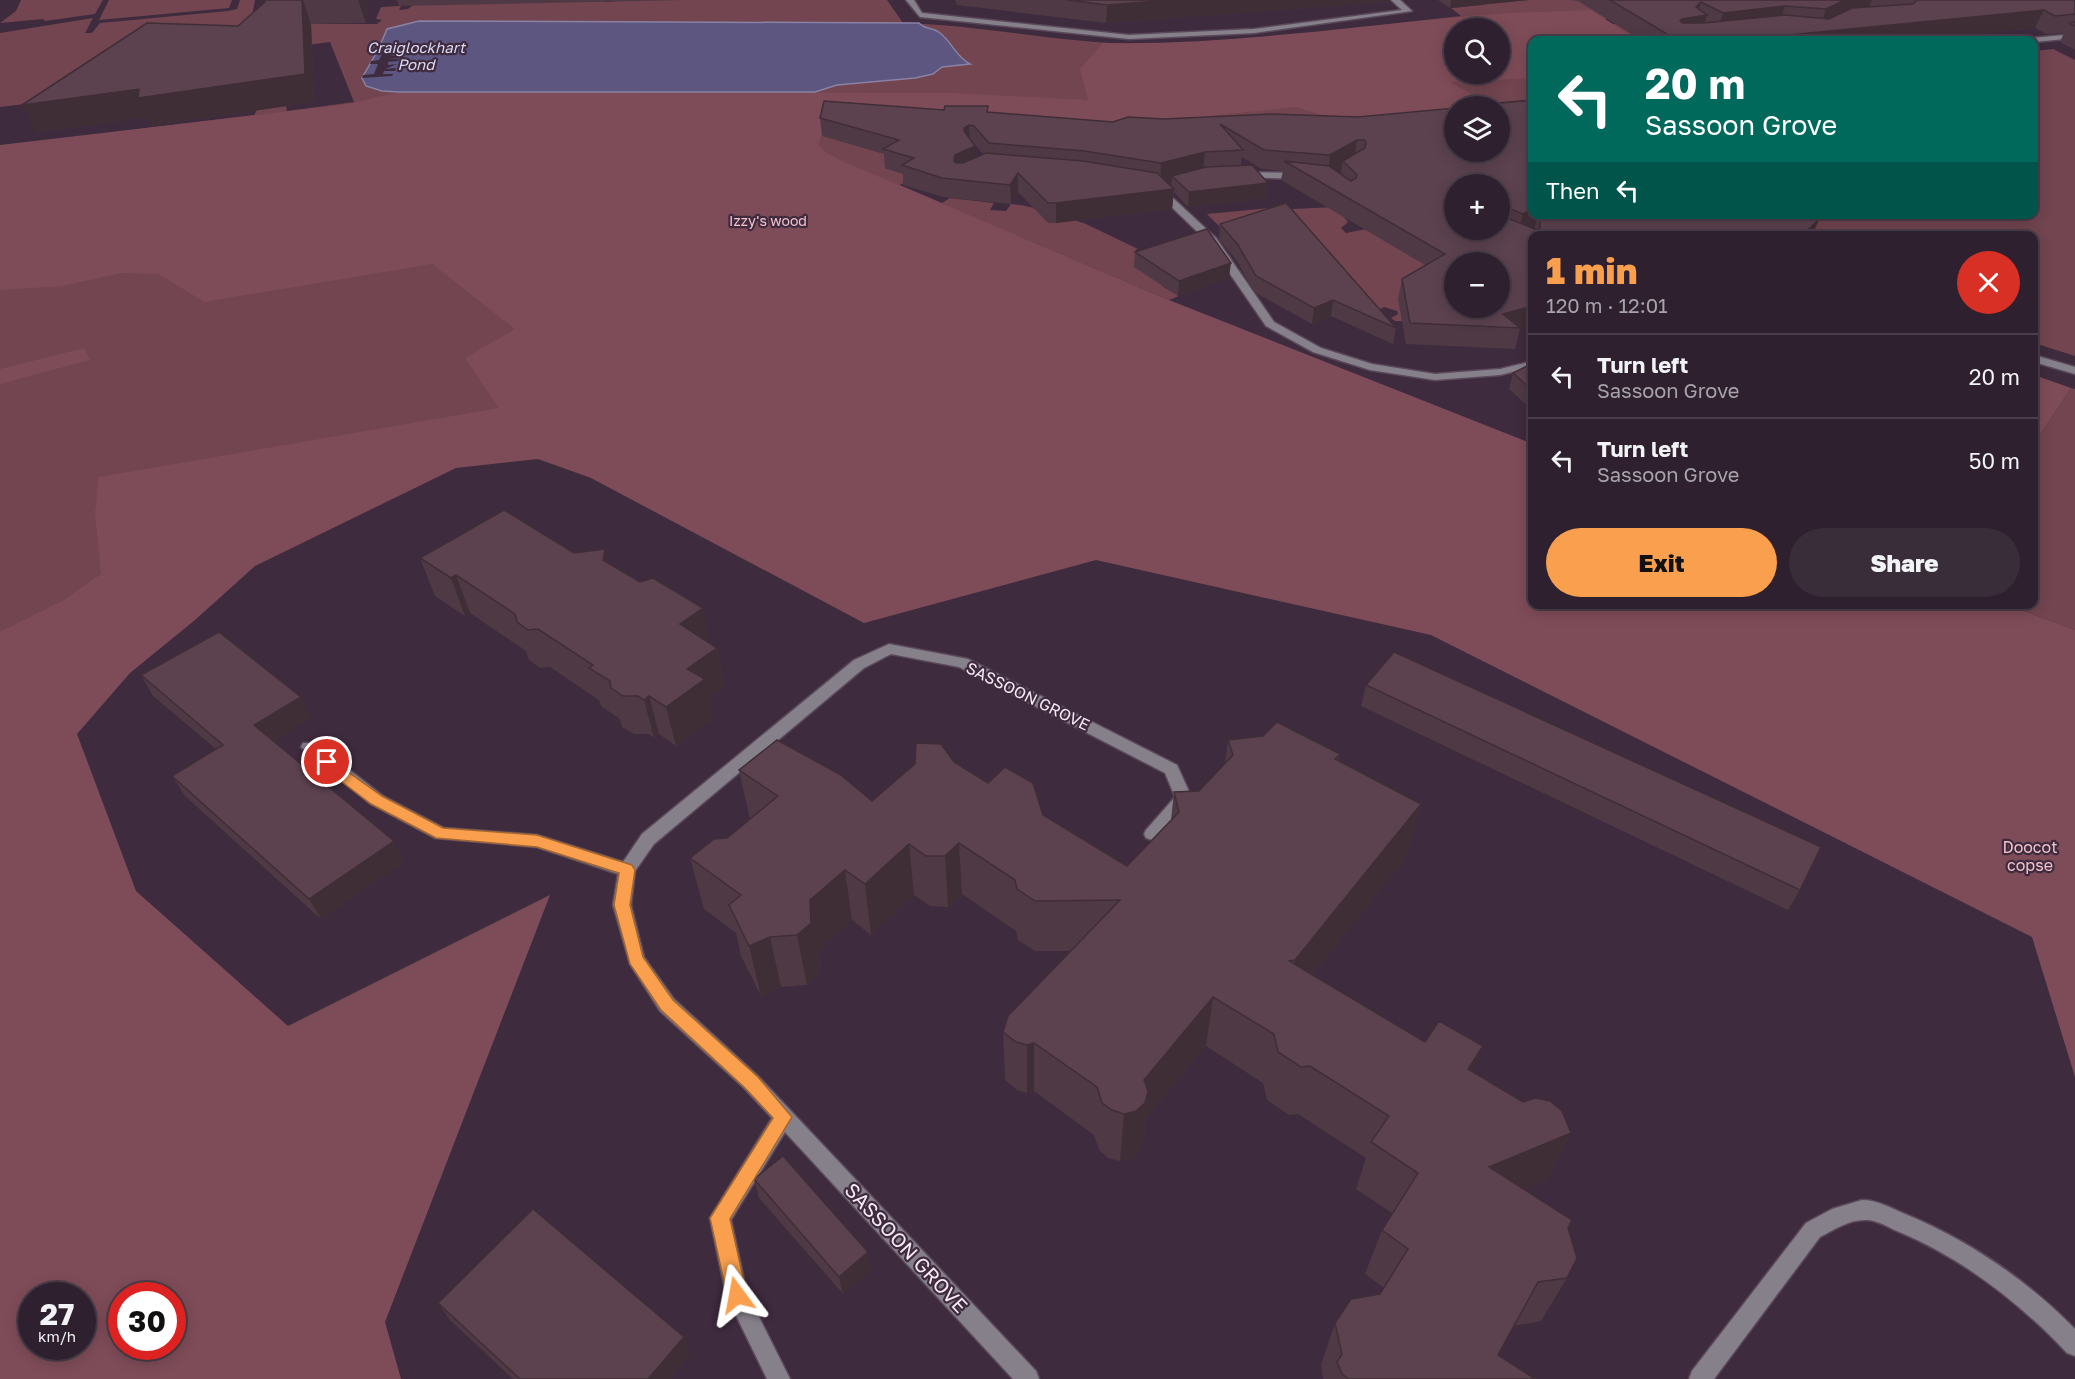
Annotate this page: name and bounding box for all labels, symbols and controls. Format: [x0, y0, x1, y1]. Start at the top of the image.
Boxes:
map controls [1444, 18, 1510, 318]
button: search [1444, 18, 1510, 84]
water label: Craiglockhart Pond [367, 38, 467, 73]
text: 20 m [1645, 58, 1745, 108]
icon: left [1546, 60, 1624, 138]
button: layers [1444, 96, 1510, 162]
text: Sassoon Grove [1645, 109, 1837, 141]
button: + [1444, 174, 1510, 240]
icon: left [1611, 174, 1644, 207]
text: Then [1546, 177, 1599, 204]
park label: Izzy's wood [729, 212, 807, 229]
text: 1 min [1546, 249, 1637, 292]
button: close [1957, 251, 2020, 314]
button: − [1444, 252, 1510, 318]
text: 120 m · 12:01 [1546, 293, 1668, 317]
text: Turn left [1597, 351, 1688, 378]
icon: left [1546, 360, 1579, 393]
text: 20 m [1969, 363, 2020, 390]
text: Sassoon Grove [1597, 378, 1739, 402]
text: Turn left [1597, 435, 1688, 462]
icon: left [1546, 444, 1579, 477]
text: 50 m [1969, 447, 2020, 474]
text: Sassoon Grove [1597, 462, 1739, 486]
button: Exit [1546, 528, 1777, 597]
button: Share [1789, 528, 2020, 597]
street label: SASSOON GROVE [963, 657, 1093, 735]
pin [301, 736, 352, 787]
icon: arrive [310, 745, 343, 778]
park label: Doocot copse [2002, 837, 2058, 875]
street label: SASSOON GROVE [840, 1177, 973, 1317]
position arrow [705, 1263, 769, 1327]
speed limit sign: 30 [108, 1282, 186, 1360]
text: 27 [40, 1296, 74, 1332]
text: km/h [38, 1327, 76, 1345]

